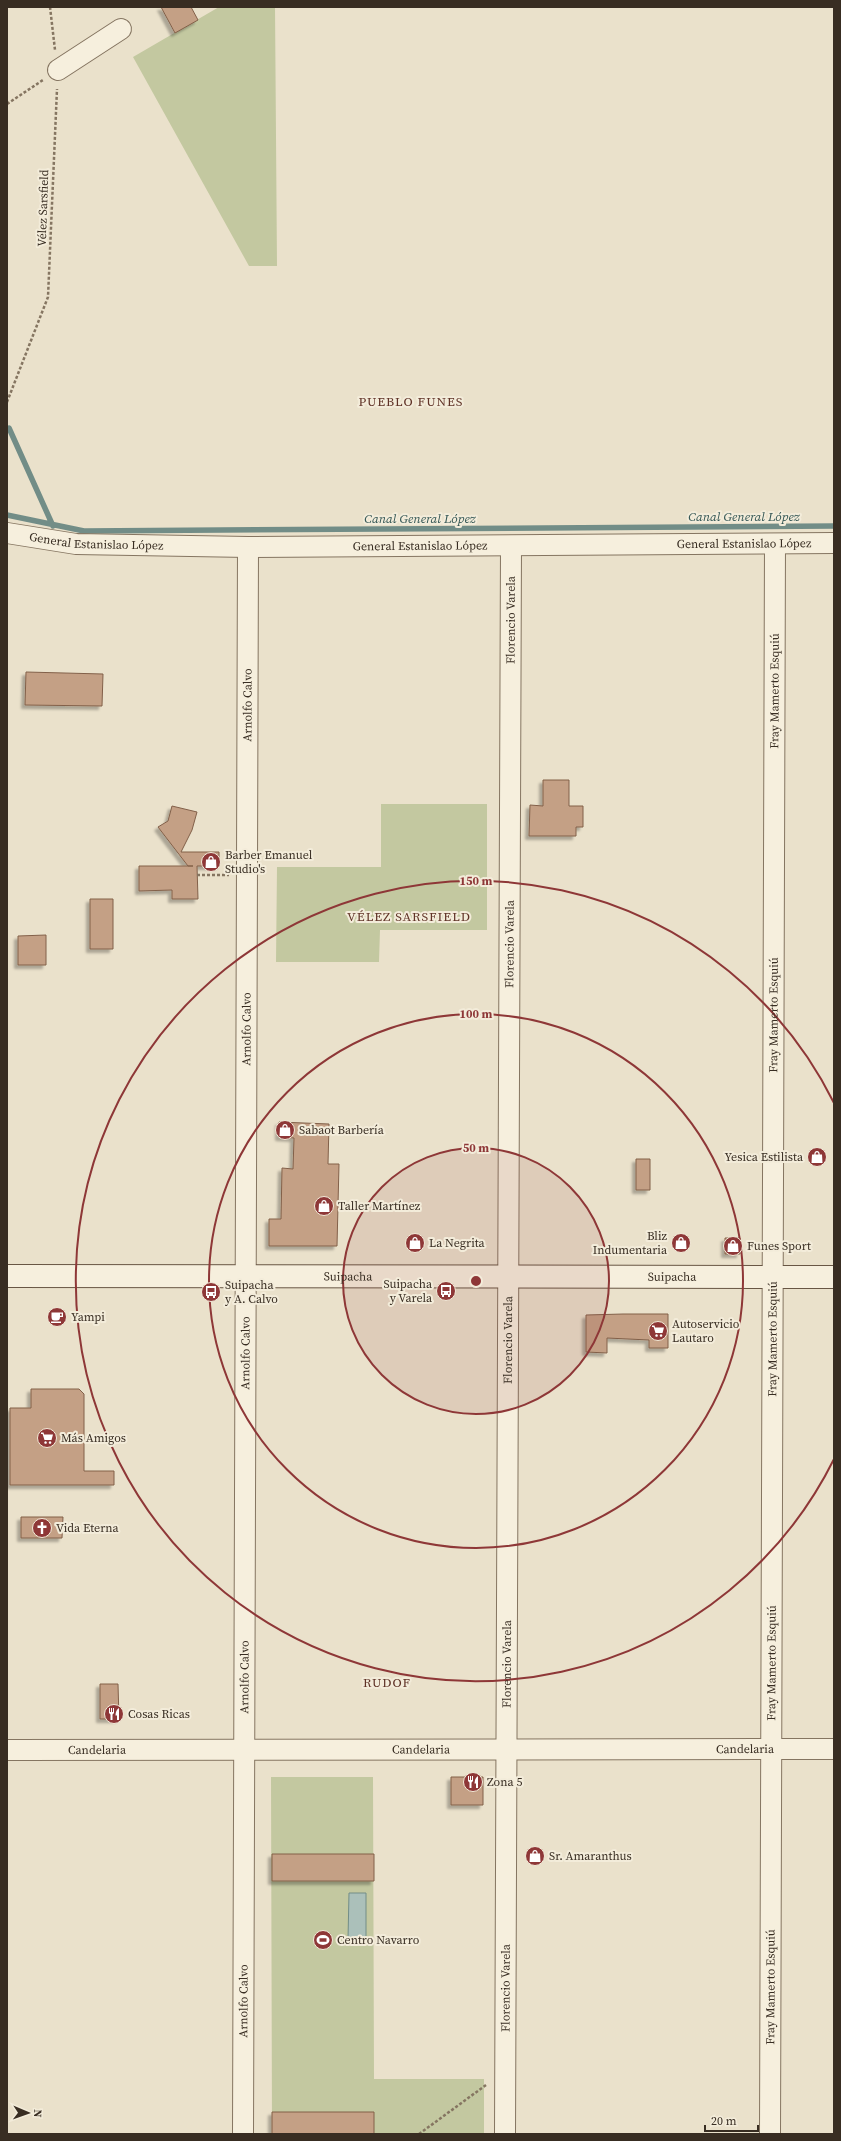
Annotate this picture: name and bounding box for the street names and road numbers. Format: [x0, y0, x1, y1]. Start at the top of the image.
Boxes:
street label: Vélez Sarsfield [34, 169, 52, 247]
street label: General Estanislao López [28, 529, 164, 554]
street label: General Estanislao López [677, 535, 812, 552]
street label: General Estanislao López [353, 537, 488, 554]
street label: Florencio Varela [503, 575, 519, 664]
street label: Fray Mamerto Esquiú [766, 633, 783, 749]
street label: Arnolfo Calvo [239, 668, 256, 742]
street label: Florencio Varela [501, 899, 518, 988]
street label: Fray Mamerto Esquiú [765, 957, 782, 1073]
street label: Arnolfo Calvo [238, 992, 255, 1066]
street label: Suipacha [324, 1268, 373, 1284]
street label: Suipacha [648, 1269, 697, 1285]
street label: Fray Mamerto Esquiú [764, 1281, 781, 1397]
street label: Florencio Varela [500, 1295, 516, 1384]
street label: Arnolfo Calvo [237, 1316, 254, 1390]
street label: Fray Mamerto Esquiú [763, 1605, 780, 1721]
street label: Florencio Varela [499, 1619, 515, 1708]
street label: Arnolfo Calvo [236, 1640, 253, 1714]
street label: Candelaria [392, 1741, 451, 1758]
street label: Candelaria [716, 1741, 775, 1757]
street label: Candelaria [68, 1742, 127, 1758]
street label: Fray Mamerto Esquiú [762, 1929, 779, 2045]
street label: Florencio Varela [497, 1943, 514, 2032]
street label: Arnolfo Calvo [235, 1964, 252, 2038]

